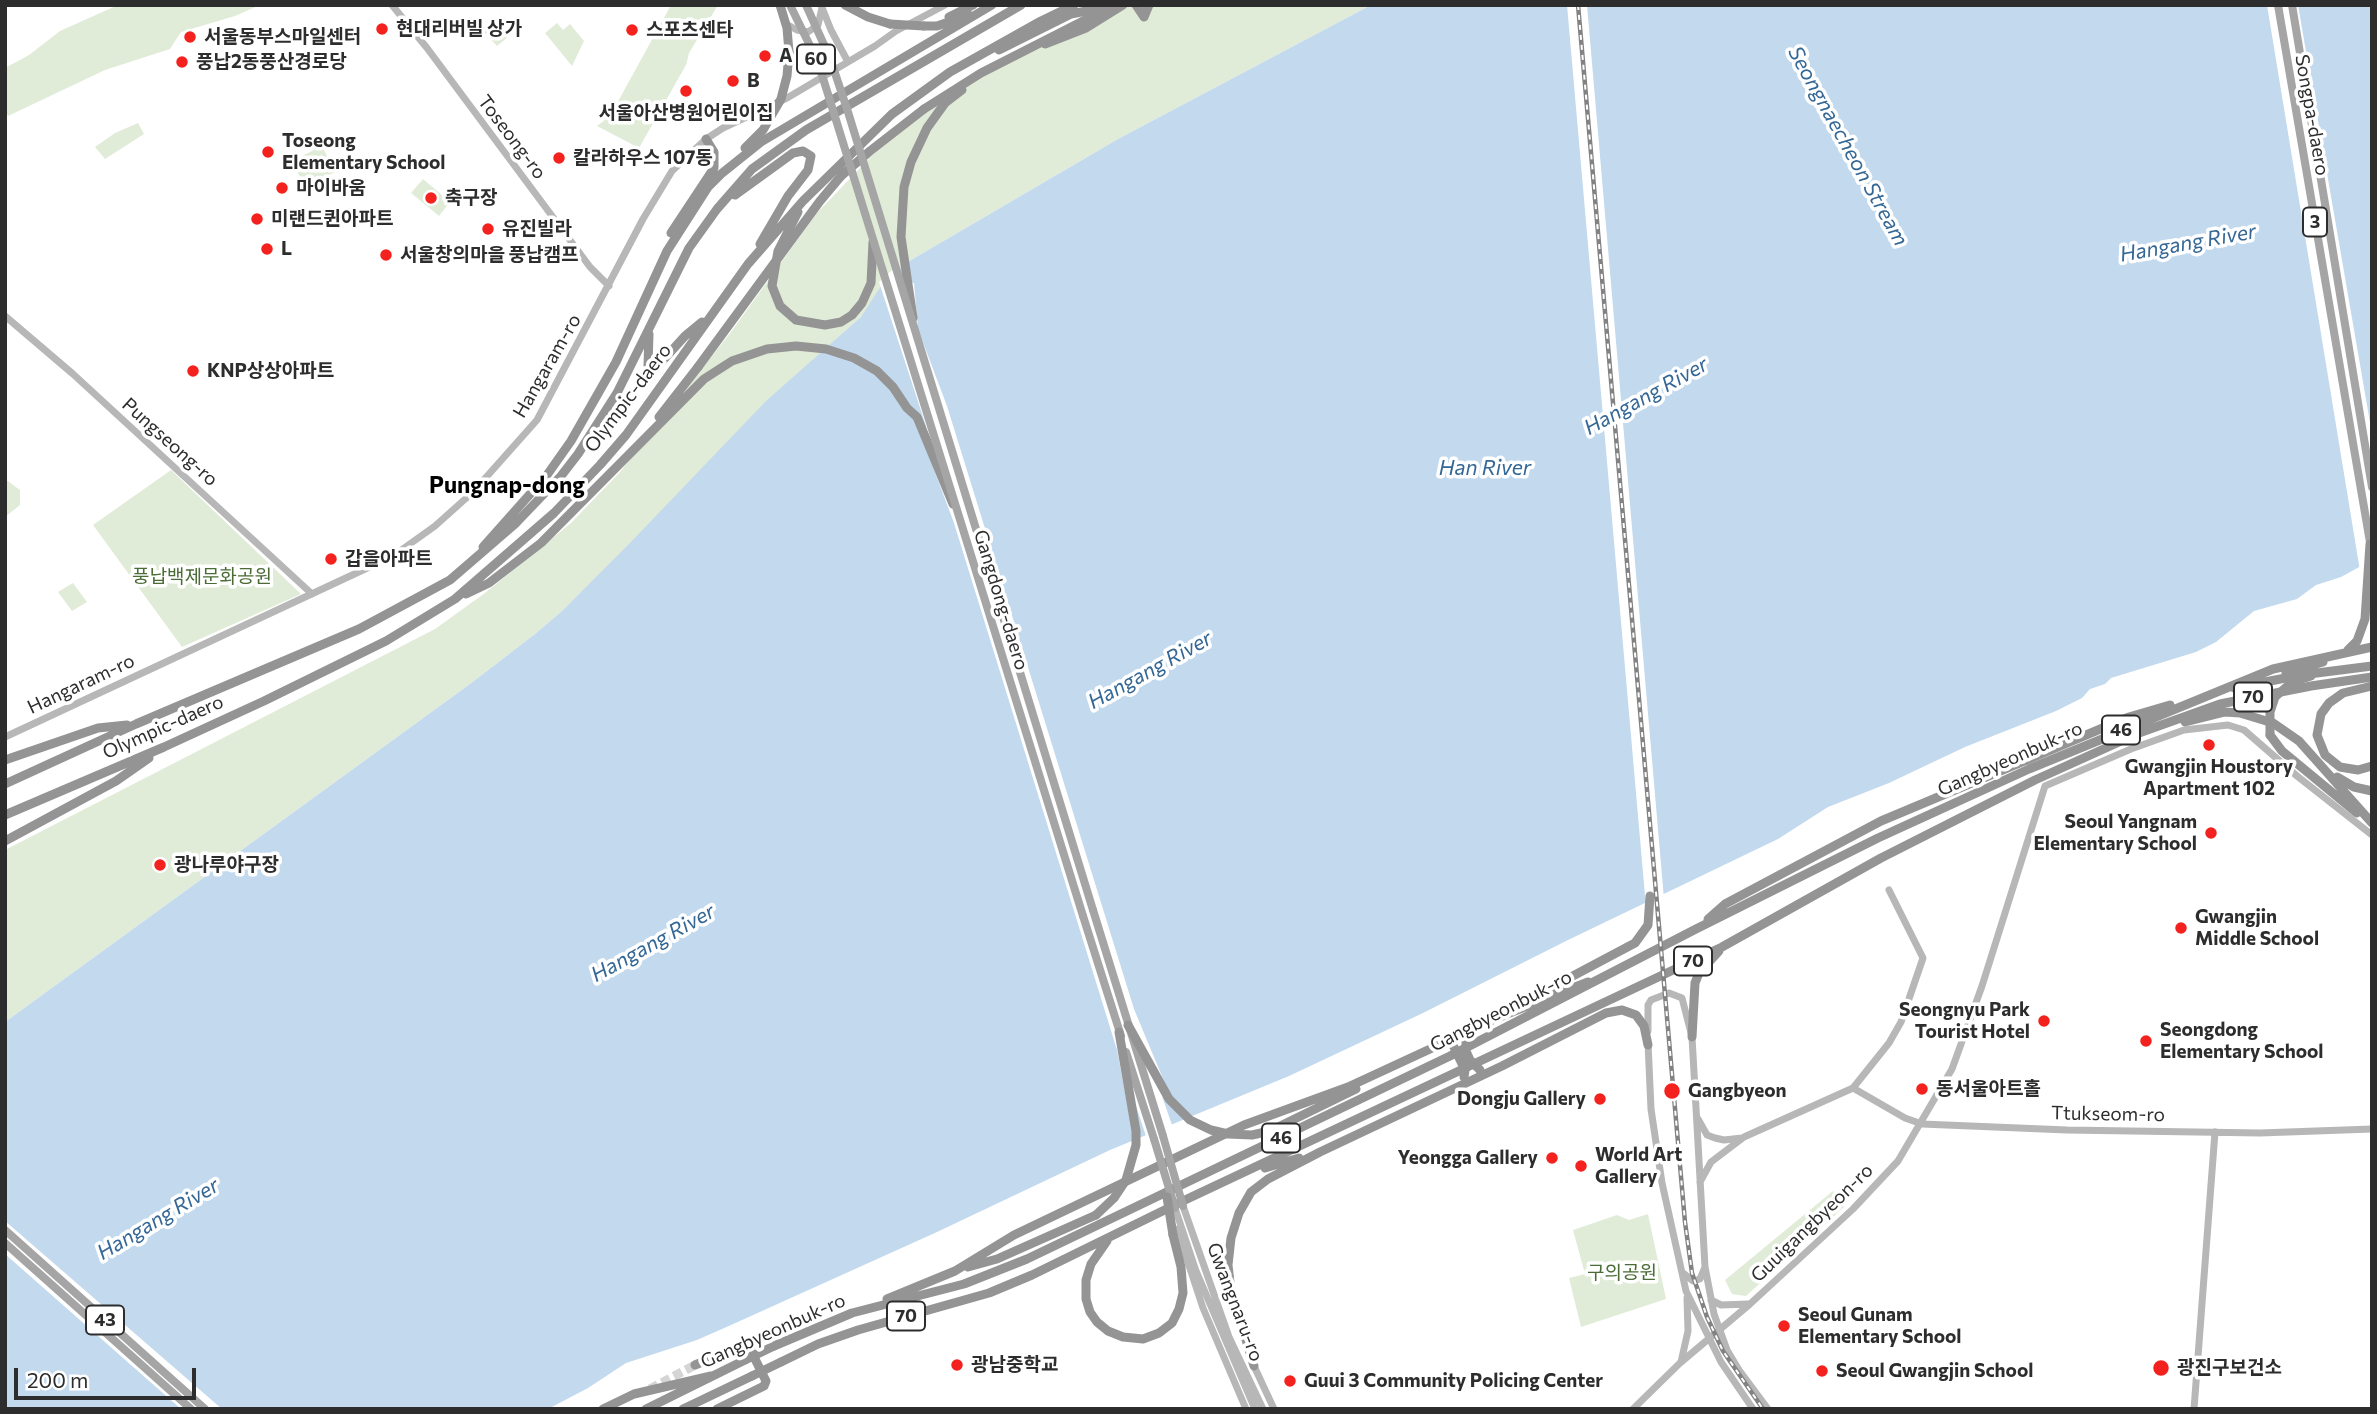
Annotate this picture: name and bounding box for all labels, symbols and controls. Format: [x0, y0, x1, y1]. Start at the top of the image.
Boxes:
place label: 현대리버빌 상가 [396, 18, 522, 40]
place label: 스포츠센타 [646, 19, 733, 41]
marker: 현대리버빌 상가 [374, 21, 390, 37]
marker: 스포츠센타 [624, 22, 640, 38]
place label: 서울동부스마일센터 [204, 26, 361, 48]
marker: 서울동부스마일센터 [182, 29, 198, 45]
water label: Seongnaecheon Stream [1783, 42, 1913, 250]
road number: 60 [797, 44, 835, 74]
place label: A [779, 45, 793, 67]
marker: A [757, 48, 773, 64]
place label: 풍납2동풍산경로당 [196, 51, 347, 73]
street label: Songpa-daero [2290, 53, 2334, 177]
marker: 풍납2동풍산경로당 [174, 54, 190, 70]
place label: B [747, 70, 760, 92]
marker: B [725, 73, 741, 89]
marker: 서울아산병원어린이집 [678, 83, 694, 99]
street label: Toseong-ro [473, 90, 551, 184]
place label: 서울아산병원어린이집 [599, 102, 773, 124]
place label: Toseong Elementary School [282, 130, 446, 174]
marker: Toseong Elementary School [260, 144, 276, 160]
place label: 칼라하우스 107동 [573, 147, 713, 169]
marker: 칼라하우스 107동 [551, 150, 567, 166]
place label: 마이바움 [296, 177, 366, 199]
marker: 마이바움 [274, 180, 290, 196]
place label: 축구장 [445, 187, 497, 209]
marker: 축구장 [423, 190, 439, 206]
place label: 미랜드퀸아파트 [271, 208, 393, 230]
road number: 3 [2303, 208, 2327, 236]
marker: 미랜드퀸아파트 [249, 211, 265, 227]
place label: 유진빌라 [502, 218, 572, 240]
water label: Hangang River [2118, 219, 2258, 267]
marker: 유진빌라 [480, 221, 496, 237]
place label: L [281, 238, 292, 260]
marker: L [259, 241, 275, 257]
place label: 서울창의마을 풍납캠프 [400, 244, 578, 266]
marker: 서울창의마을 풍납캠프 [378, 247, 394, 263]
street label: Hangaram-ro [508, 310, 586, 422]
street label: Olympic-daero [580, 339, 676, 457]
water label: Hangang River [1580, 352, 1712, 440]
place label: KNP상상아파트 [207, 360, 334, 382]
marker: KNP상상아파트 [185, 363, 201, 379]
street label: Pungseong-ro [117, 393, 223, 491]
water label: Han River [1439, 455, 1531, 481]
district label: Pungnap-dong [429, 471, 585, 499]
street label: Gangdong-daero [969, 527, 1033, 673]
place label: 갑을아파트 [345, 548, 432, 570]
marker: 갑을아파트 [323, 551, 339, 567]
park label: 풍납백제문화공원 [132, 566, 272, 588]
water label: Hangang River [1084, 626, 1216, 714]
street label: Hangaram-ro [24, 649, 138, 719]
road number: 70 [2234, 682, 2272, 712]
street label: Olympic-daero [99, 690, 227, 764]
road number: 46 [2102, 716, 2140, 744]
street label: Gangbyeonbuk-ro [1934, 717, 2086, 801]
marker: Gwangjin Houstory Apartment 102 [2201, 737, 2217, 753]
place label: Gwangjin Houstory Apartment 102 [2125, 756, 2293, 800]
place label: Seoul Yangnam Elementary School [2033, 811, 2197, 855]
marker: Seoul Yangnam Elementary School [2203, 825, 2219, 841]
place label: 광나루야구장 [174, 854, 279, 876]
marker: 광나루야구장 [152, 857, 168, 873]
water label: Hangang River [587, 899, 719, 987]
place label: Gwangjin Middle School [2195, 906, 2319, 950]
marker: Gwangjin Middle School [2173, 920, 2189, 936]
road number: 70 [1674, 946, 1712, 976]
street label: Gangbyeonbuk-ro [1426, 965, 1576, 1057]
place label: Seongnyu Park Tourist Hotel [1899, 999, 2030, 1043]
marker: Seongnyu Park Tourist Hotel [2036, 1013, 2052, 1029]
place label: Seongdong Elementary School [2160, 1019, 2324, 1063]
marker: Seongdong Elementary School [2138, 1033, 2154, 1049]
place label: 동서울아트홀 [1936, 1078, 2041, 1100]
place label: Gangbyeon [1688, 1080, 1787, 1102]
marker: Gangbyeon [1662, 1081, 1682, 1101]
marker: 동서울아트홀 [1914, 1081, 1930, 1097]
place label: Dongju Gallery [1457, 1088, 1586, 1110]
marker: Dongju Gallery [1592, 1091, 1608, 1107]
street label: Ttukseom-ro [2051, 1102, 2165, 1126]
road number: 46 [1262, 1124, 1300, 1153]
place label: World Art Gallery [1595, 1144, 1682, 1188]
place label: Yeongga Gallery [1398, 1147, 1538, 1169]
marker: Yeongga Gallery [1544, 1150, 1560, 1166]
marker: World Art Gallery [1573, 1158, 1589, 1174]
street label: Guuigangbyeon-ro [1746, 1159, 1878, 1287]
water label: Hangang River [92, 1173, 224, 1265]
street label: Gwangnaru-ro [1202, 1239, 1268, 1365]
park label: 구의공원 [1587, 1262, 1657, 1284]
street label: Gangbyeonbuk-ro [697, 1289, 849, 1373]
road number: 70 [887, 1302, 925, 1330]
place label: Seoul Gunam Elementary School [1798, 1304, 1962, 1348]
road number: 43 [86, 1306, 124, 1335]
marker: Seoul Gunam Elementary School [1776, 1318, 1792, 1334]
scale bar [18, 1354, 200, 1398]
place label: 광남중학교 [971, 1354, 1058, 1376]
marker: 광남중학교 [949, 1357, 965, 1373]
place label: 광진구보건소 [2177, 1357, 2282, 1379]
marker: 광진구보건소 [2151, 1358, 2171, 1378]
place label: Seoul Gwangjin School [1836, 1360, 2033, 1382]
marker: Seoul Gwangjin School [1814, 1363, 1830, 1379]
text: 200 m [27, 1367, 88, 1392]
place label: Guui 3 Community Policing Center [1304, 1370, 1603, 1392]
marker: Guui 3 Community Policing Center [1282, 1373, 1298, 1389]

